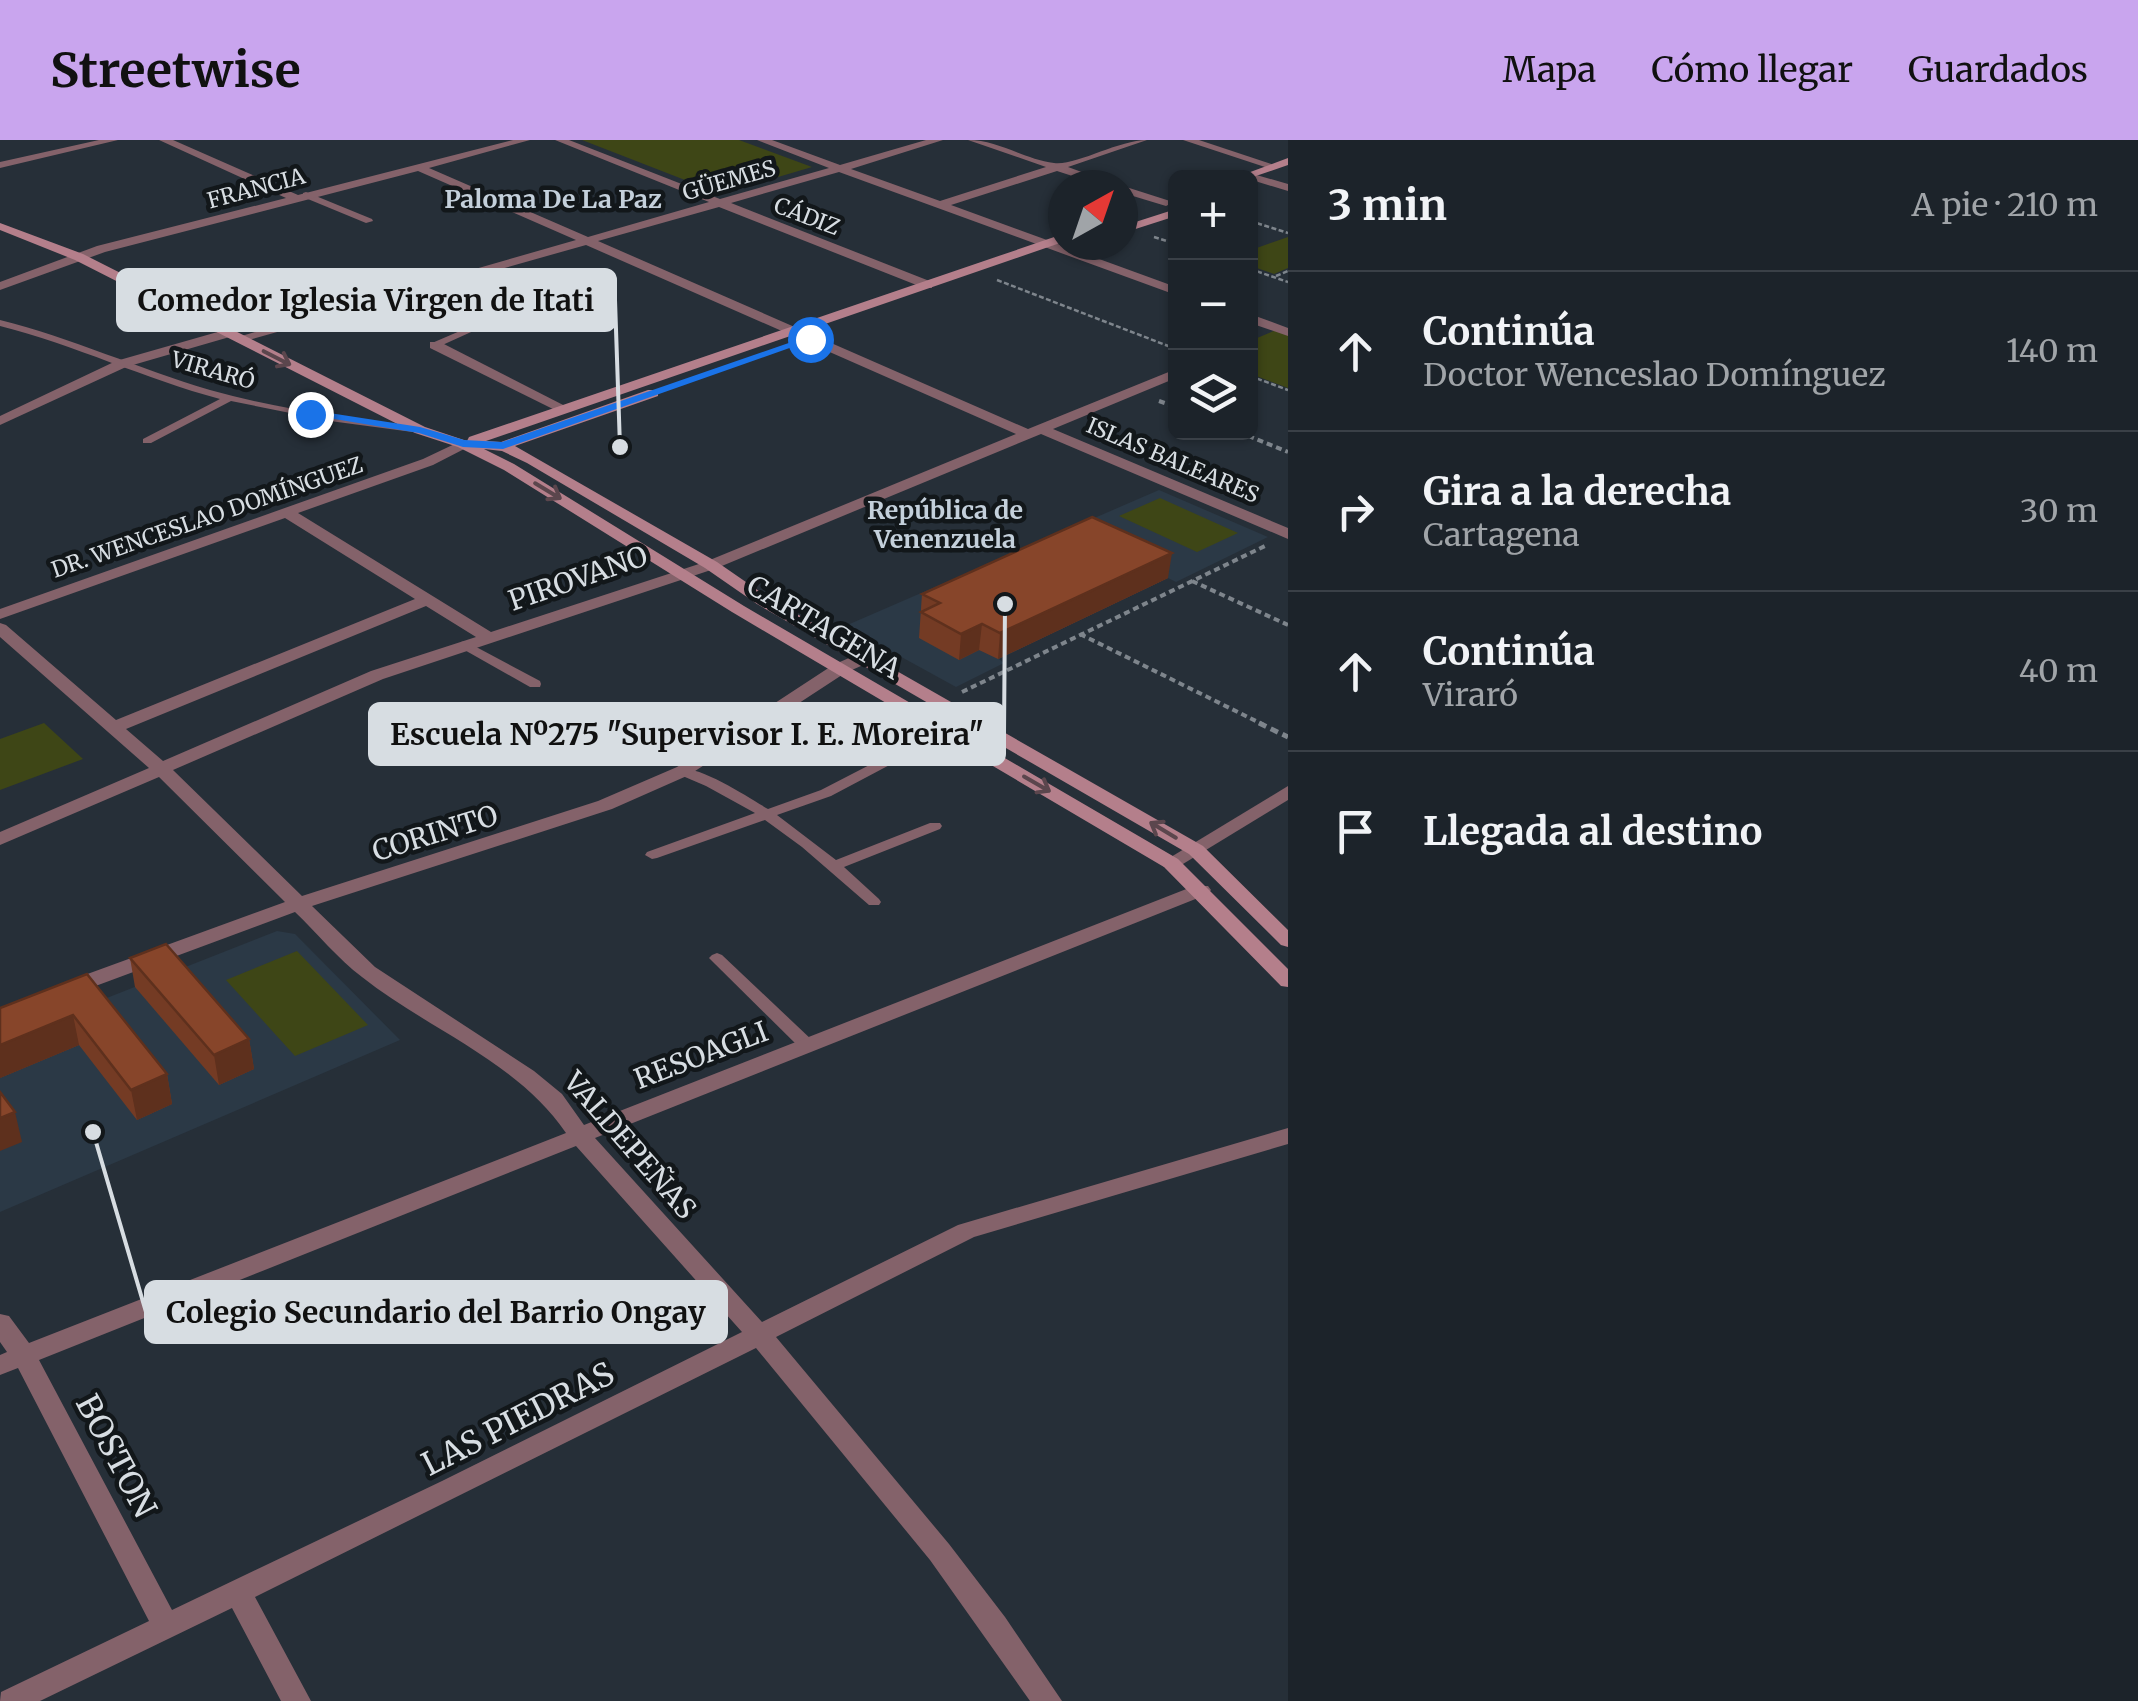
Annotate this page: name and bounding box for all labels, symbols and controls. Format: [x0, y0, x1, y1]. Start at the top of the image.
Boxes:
text: Streetwise [50, 40, 301, 100]
text: Mapa [1503, 48, 1596, 92]
text: Cómo llegar [1651, 48, 1853, 92]
text: Guardados [1908, 48, 2088, 92]
street label: GÜEMES [679, 153, 779, 207]
street label: FRANCIA [204, 161, 308, 214]
north arrow [1048, 170, 1138, 260]
map controls [1168, 170, 1258, 440]
button: + [1168, 170, 1258, 260]
text: 3 min [1328, 179, 1447, 231]
district label: Paloma De La Paz [444, 183, 662, 215]
text: A pie · 210 m [1912, 185, 2098, 225]
street label: CÁDIZ [770, 190, 844, 241]
button: − [1168, 260, 1258, 350]
callout: Comedor Iglesia Virgen de Itati [118, 270, 615, 330]
text: Comedor Iglesia Virgen de Itati [138, 281, 594, 319]
text: Continúa [1423, 308, 1595, 355]
route start [788, 317, 834, 363]
icon: ahead [1328, 324, 1383, 379]
text: 140 m [2006, 331, 2098, 371]
street label: VIRARÓ [167, 344, 258, 395]
one-way arrow [262, 349, 292, 368]
button: layers [1168, 350, 1258, 440]
text: Doctor Wenceslao Domínguez [1423, 355, 1886, 395]
route end [288, 392, 334, 438]
street label: ISLAS BALEARES [1083, 411, 1263, 509]
street label: DR. WENCESLAO DOMÍNGUEZ [47, 449, 367, 584]
text: Gira a la derecha [1423, 468, 1731, 515]
one-way arrow [533, 481, 562, 501]
icon: right [1328, 484, 1383, 539]
text: 30 m [2020, 491, 2098, 531]
district label: República de Venenzuela [867, 494, 1023, 555]
text: Cartagena [1423, 515, 1580, 555]
street label: PIROVANO [504, 537, 652, 619]
street label: CARTAGENA [740, 567, 908, 687]
text: Continúa [1423, 628, 1595, 675]
icon: ahead [1328, 644, 1383, 699]
text: 40 m [2019, 651, 2098, 691]
text: Viraró [1423, 675, 1518, 715]
callout: Escuela Nº275 "Supervisor I. E. Moreira" [370, 704, 1004, 764]
text: Escuela Nº275 "Supervisor I. E. Moreira" [390, 715, 984, 753]
one-way arrow [1022, 774, 1051, 794]
street label: CORINTO [368, 797, 502, 869]
icon: arrive [1328, 804, 1383, 859]
text: Llegada al destino [1423, 808, 1762, 855]
one-way arrow [1149, 820, 1178, 840]
street label: RESOAGLI [629, 1013, 773, 1097]
street label: VALDEPEÑAS [555, 1063, 704, 1226]
callout: Colegio Secundario del Barrio Ongay [146, 1282, 726, 1342]
text: Colegio Secundario del Barrio Ongay [166, 1293, 706, 1331]
street label: LAS PIEDRAS [415, 1353, 621, 1485]
street label: BOSTON [67, 1388, 165, 1525]

